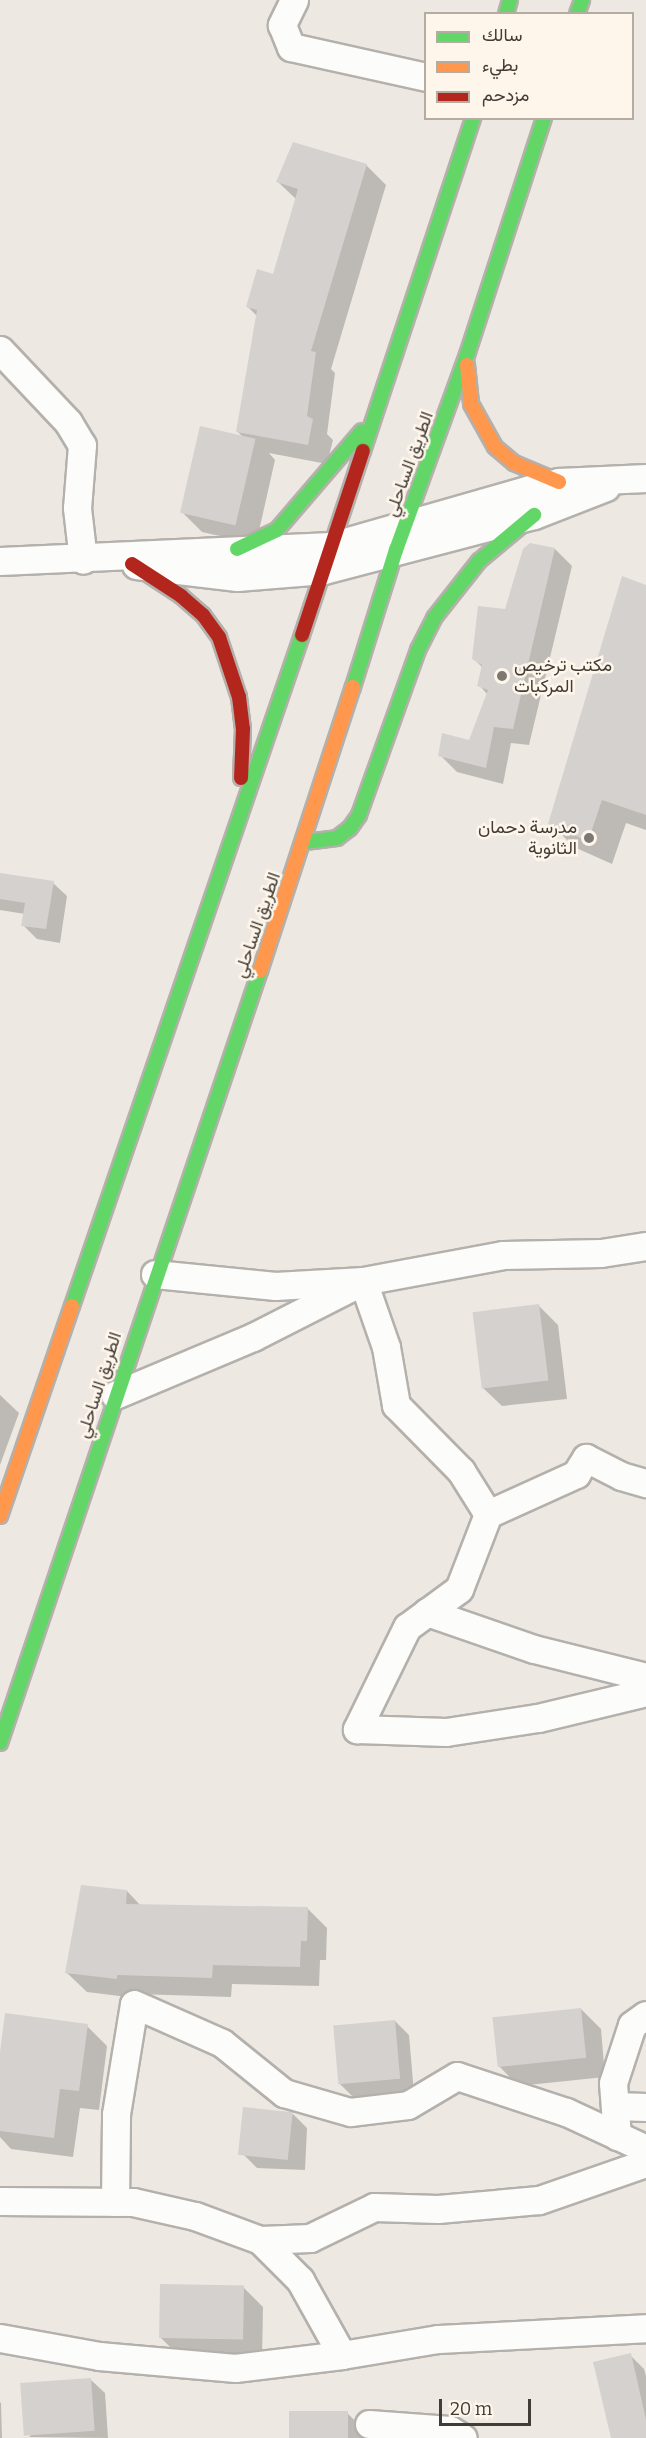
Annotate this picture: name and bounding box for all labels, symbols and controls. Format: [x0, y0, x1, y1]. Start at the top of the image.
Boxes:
legend [424, 12, 634, 120]
text: سالك [482, 24, 522, 46]
text: بطيء [482, 54, 518, 76]
text: مزدحم [482, 84, 529, 106]
street label: الطريق الساحلي [380, 408, 438, 520]
place label: مكتب ترخيص المركبات [514, 655, 612, 698]
marker: مكتب ترخيص المركبات [495, 669, 509, 683]
place label: مدرسة دحمان الثانوية [478, 817, 577, 860]
marker: مدرسة دحمان الثانوية [582, 831, 596, 845]
street label: الطريق الساحلي [229, 869, 285, 981]
street label: الطريق الساحلي [72, 1329, 126, 1441]
scale bar [442, 2387, 534, 2425]
text: 20 m [450, 2398, 492, 2420]

